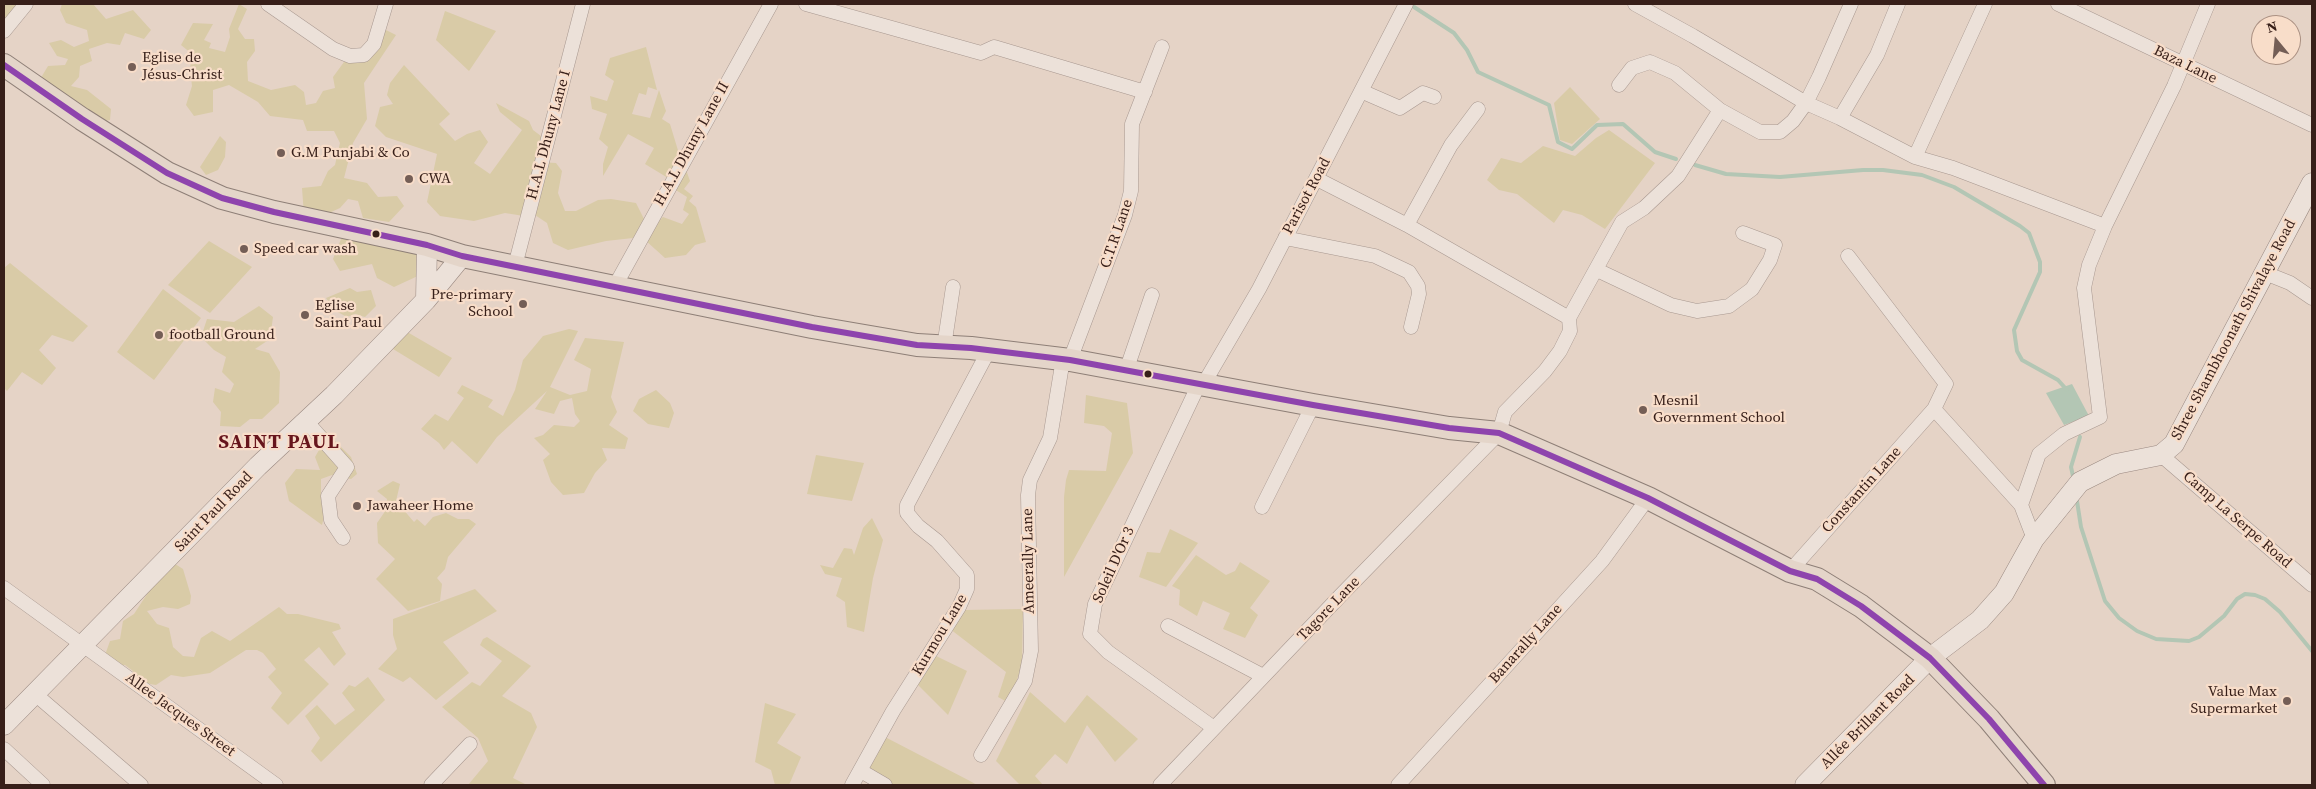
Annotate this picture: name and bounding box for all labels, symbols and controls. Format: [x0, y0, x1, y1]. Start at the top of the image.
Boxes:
north arrow [2251, 15, 2301, 65]
text: N [2264, 16, 2280, 38]
street label: Baza Lane [2150, 42, 2220, 88]
place label: Eglise de Jésus-Christ [142, 49, 222, 84]
marker: Eglise de Jésus-Christ [126, 61, 138, 73]
street label: H.A.L Dhuny Lane I [523, 68, 575, 202]
street label: H.A.L Dhuny Lane II [650, 79, 734, 209]
place label: G.M Punjabi & Co [291, 144, 410, 162]
marker: G.M Punjabi & Co [275, 147, 287, 159]
street label: Parisot Road [1279, 155, 1335, 237]
place label: CWA [419, 170, 451, 188]
marker: CWA [403, 173, 415, 185]
street label: C.T.R Lane [1097, 197, 1137, 271]
street label: Shree Shambhoonath Shivalaye Road [2168, 217, 2300, 443]
unlabelled marker [371, 229, 381, 239]
place label: Speed car wash [254, 240, 357, 258]
marker: Speed car wash [238, 243, 250, 255]
place label: Pre-primary School [431, 286, 513, 321]
place label: Eglise Saint Paul [315, 297, 382, 332]
marker: Pre-primary School [517, 298, 529, 310]
marker: Eglise Saint Paul [299, 309, 311, 321]
place label: football Ground [169, 326, 275, 344]
marker: football Ground [153, 329, 165, 341]
unlabelled marker [1143, 369, 1153, 379]
place label: Mesnil Government School [1653, 392, 1785, 427]
marker: Mesnil Government School [1637, 404, 1649, 416]
district label: SAINT PAUL [217, 431, 341, 455]
street label: Constantin Lane [1819, 443, 1905, 537]
street label: Saint Paul Road [171, 468, 257, 556]
street label: Camp La Serpe Road [2179, 468, 2295, 572]
place label: Jawaheer Home [367, 497, 473, 515]
marker: Jawaheer Home [351, 500, 363, 512]
street label: Ameerally Lane [1019, 508, 1039, 614]
street label: Soleil D'Or 3 [1089, 524, 1139, 606]
street label: Tagore Lane [1294, 573, 1364, 645]
street label: Kurmou Lane [909, 591, 971, 679]
street label: Banarally Lane [1486, 601, 1566, 687]
street label: Allee Jacques Street [122, 669, 238, 761]
street label: Allée Brillant Road [1817, 671, 1919, 773]
place label: Value Max Supermarket [2190, 683, 2277, 718]
marker: Value Max Supermarket [2281, 695, 2293, 707]

